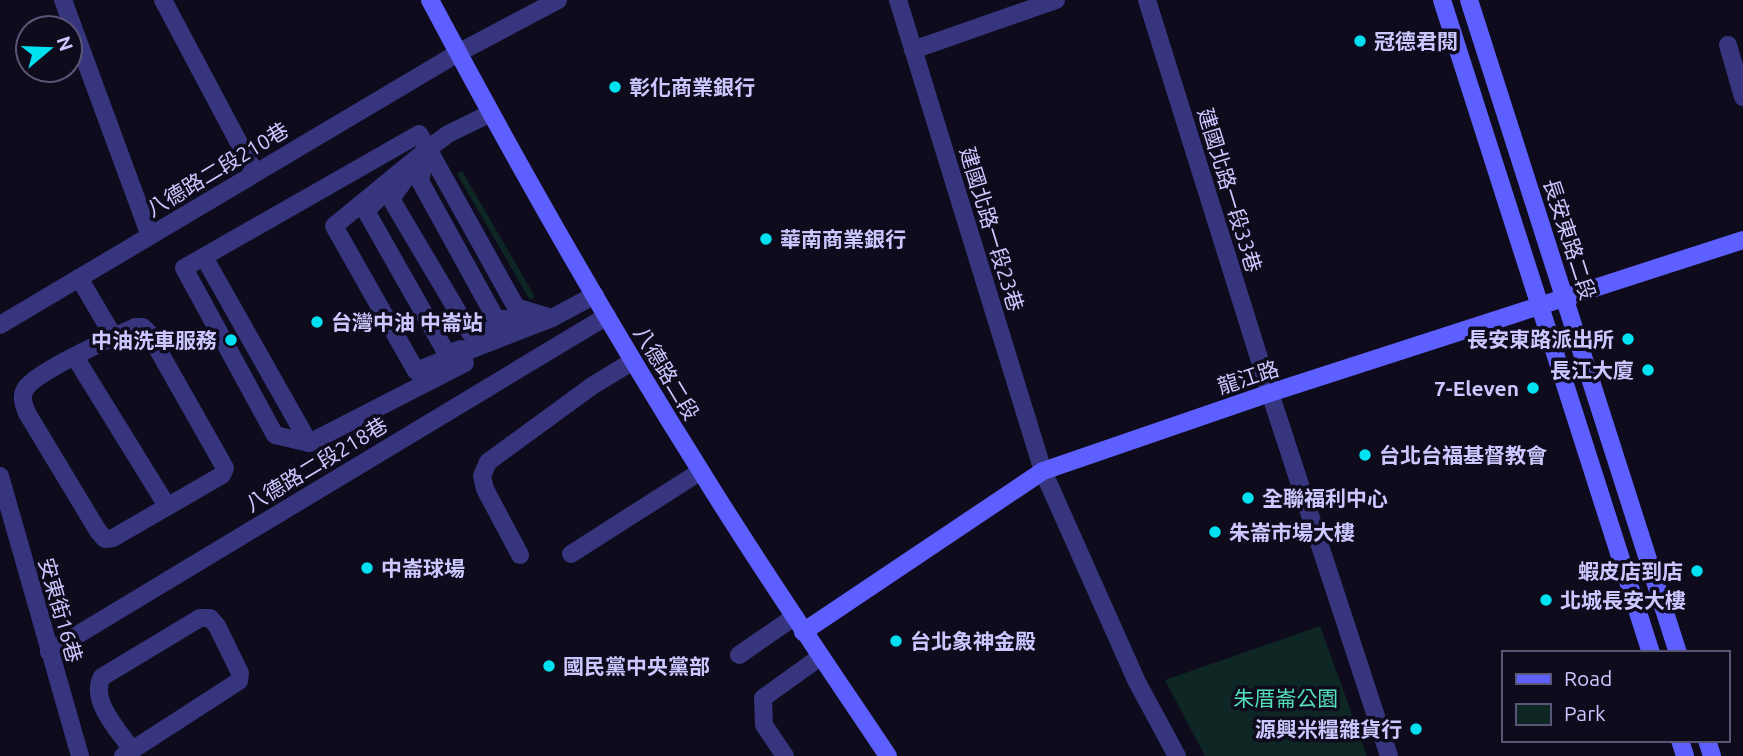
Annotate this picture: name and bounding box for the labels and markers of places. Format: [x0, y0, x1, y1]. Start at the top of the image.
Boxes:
place label: 冠德君閱 [1374, 29, 1458, 53]
marker: 冠德君閱 [1352, 33, 1368, 49]
place label: 彰化商業銀行 [629, 75, 755, 99]
marker: 彰化商業銀行 [607, 79, 623, 95]
place label: 華南商業銀行 [780, 227, 906, 251]
marker: 華南商業銀行 [758, 231, 774, 247]
place label: 台灣中油 中崙站 [331, 310, 483, 334]
marker: 台灣中油 中崙站 [309, 314, 325, 330]
place label: 長安東路派出所 [1467, 327, 1614, 351]
place label: 中油洗車服務 [91, 328, 217, 352]
marker: 長安東路派出所 [1620, 331, 1636, 347]
marker: 中油洗車服務 [223, 332, 239, 348]
place label: 長江大廈 [1550, 358, 1634, 382]
marker: 長江大廈 [1640, 362, 1656, 378]
place label: 7-Eleven [1434, 376, 1519, 400]
marker: 7-Eleven [1525, 380, 1541, 396]
place label: 台北台福基督教會 [1379, 443, 1547, 467]
marker: 台北台福基督教會 [1357, 447, 1373, 463]
place label: 全聯福利中心 [1262, 486, 1388, 510]
marker: 全聯福利中心 [1240, 490, 1256, 506]
place label: 朱崙市場大樓 [1229, 520, 1355, 544]
marker: 朱崙市場大樓 [1207, 524, 1223, 540]
place label: 中崙球場 [381, 556, 465, 580]
place label: 蝦皮店到店 [1578, 559, 1683, 583]
marker: 中崙球場 [359, 560, 375, 576]
marker: 蝦皮店到店 [1689, 563, 1705, 579]
place label: 北城長安大樓 [1560, 588, 1686, 612]
marker: 北城長安大樓 [1538, 592, 1554, 608]
place label: 台北象神金殿 [910, 629, 1036, 653]
marker: 台北象神金殿 [888, 633, 904, 649]
place label: 國民黨中央黨部 [563, 654, 710, 678]
marker: 國民黨中央黨部 [541, 658, 557, 674]
place label: 源興米糧雜貨行 [1255, 717, 1402, 741]
marker: 源興米糧雜貨行 [1408, 721, 1424, 737]

